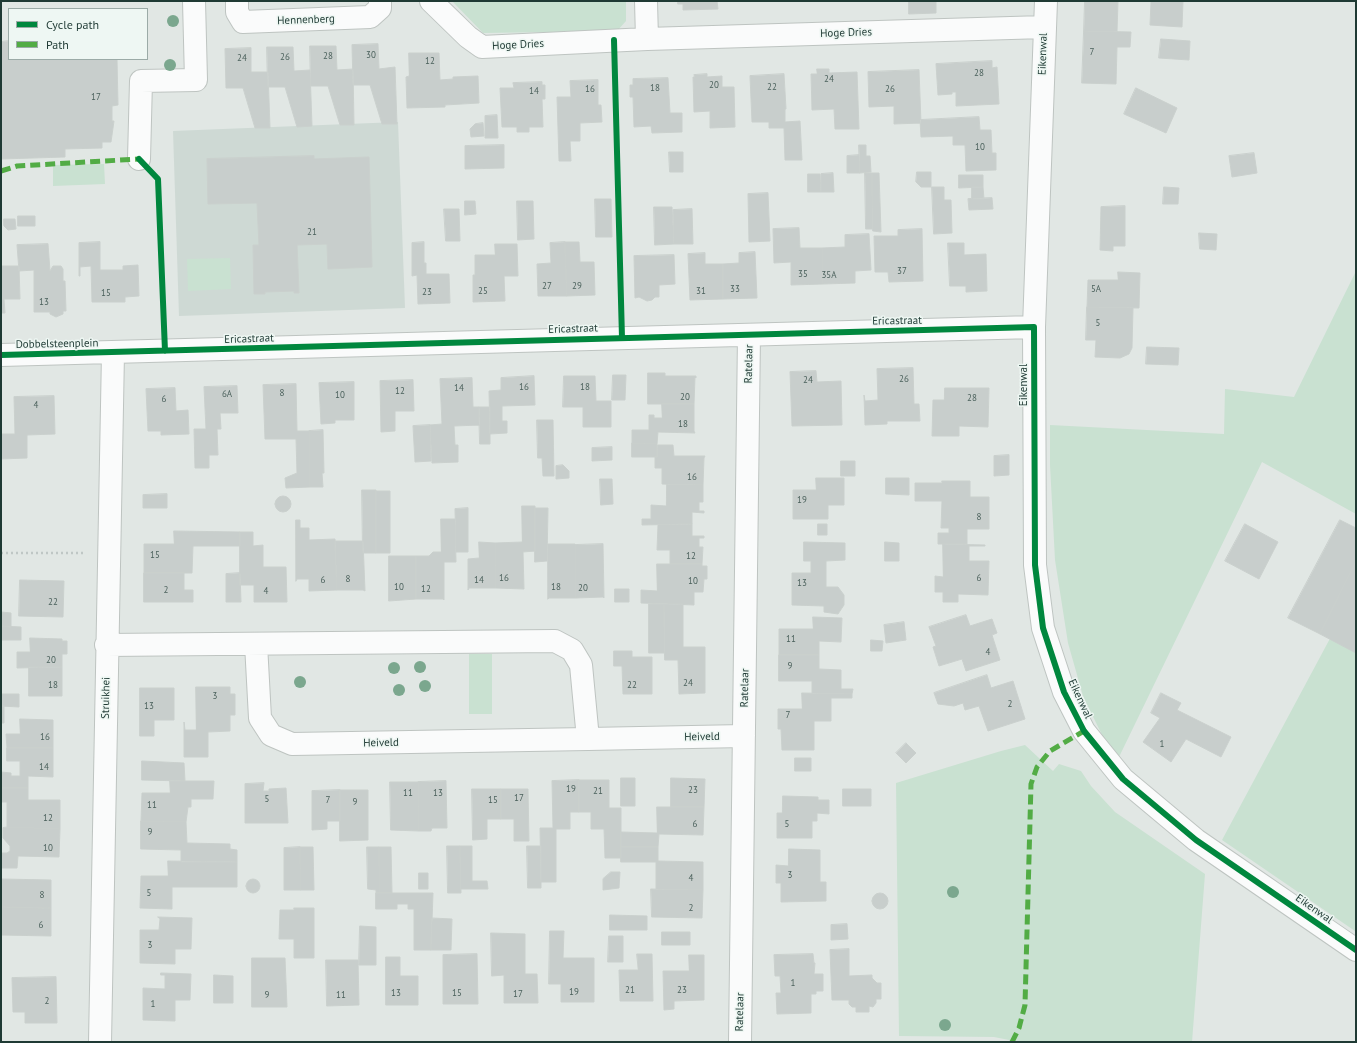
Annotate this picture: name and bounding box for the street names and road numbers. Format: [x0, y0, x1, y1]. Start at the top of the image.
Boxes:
street label: Hennenberg [277, 12, 335, 28]
street label: Hoge Dries [820, 25, 872, 41]
street label: Eikenwal [1036, 33, 1050, 75]
street label: Hoge Dries [492, 37, 544, 53]
street label: Ericastraat [872, 314, 922, 328]
street label: Ericastraat [548, 322, 598, 336]
street label: Ericastraat [224, 332, 274, 346]
street label: Dobbelsteenplein [15, 337, 99, 351]
street label: Ratelaar [742, 344, 756, 384]
street label: Eikenwal [1017, 364, 1031, 406]
street label: Ratelaar [738, 668, 752, 708]
street label: Struikhei [99, 677, 113, 719]
street label: Eikenwal [1065, 677, 1095, 721]
street label: Heiveld [684, 730, 720, 744]
street label: Heiveld [363, 736, 399, 750]
street label: Eikenwal [1293, 891, 1335, 927]
street label: Ratelaar [733, 992, 747, 1032]

